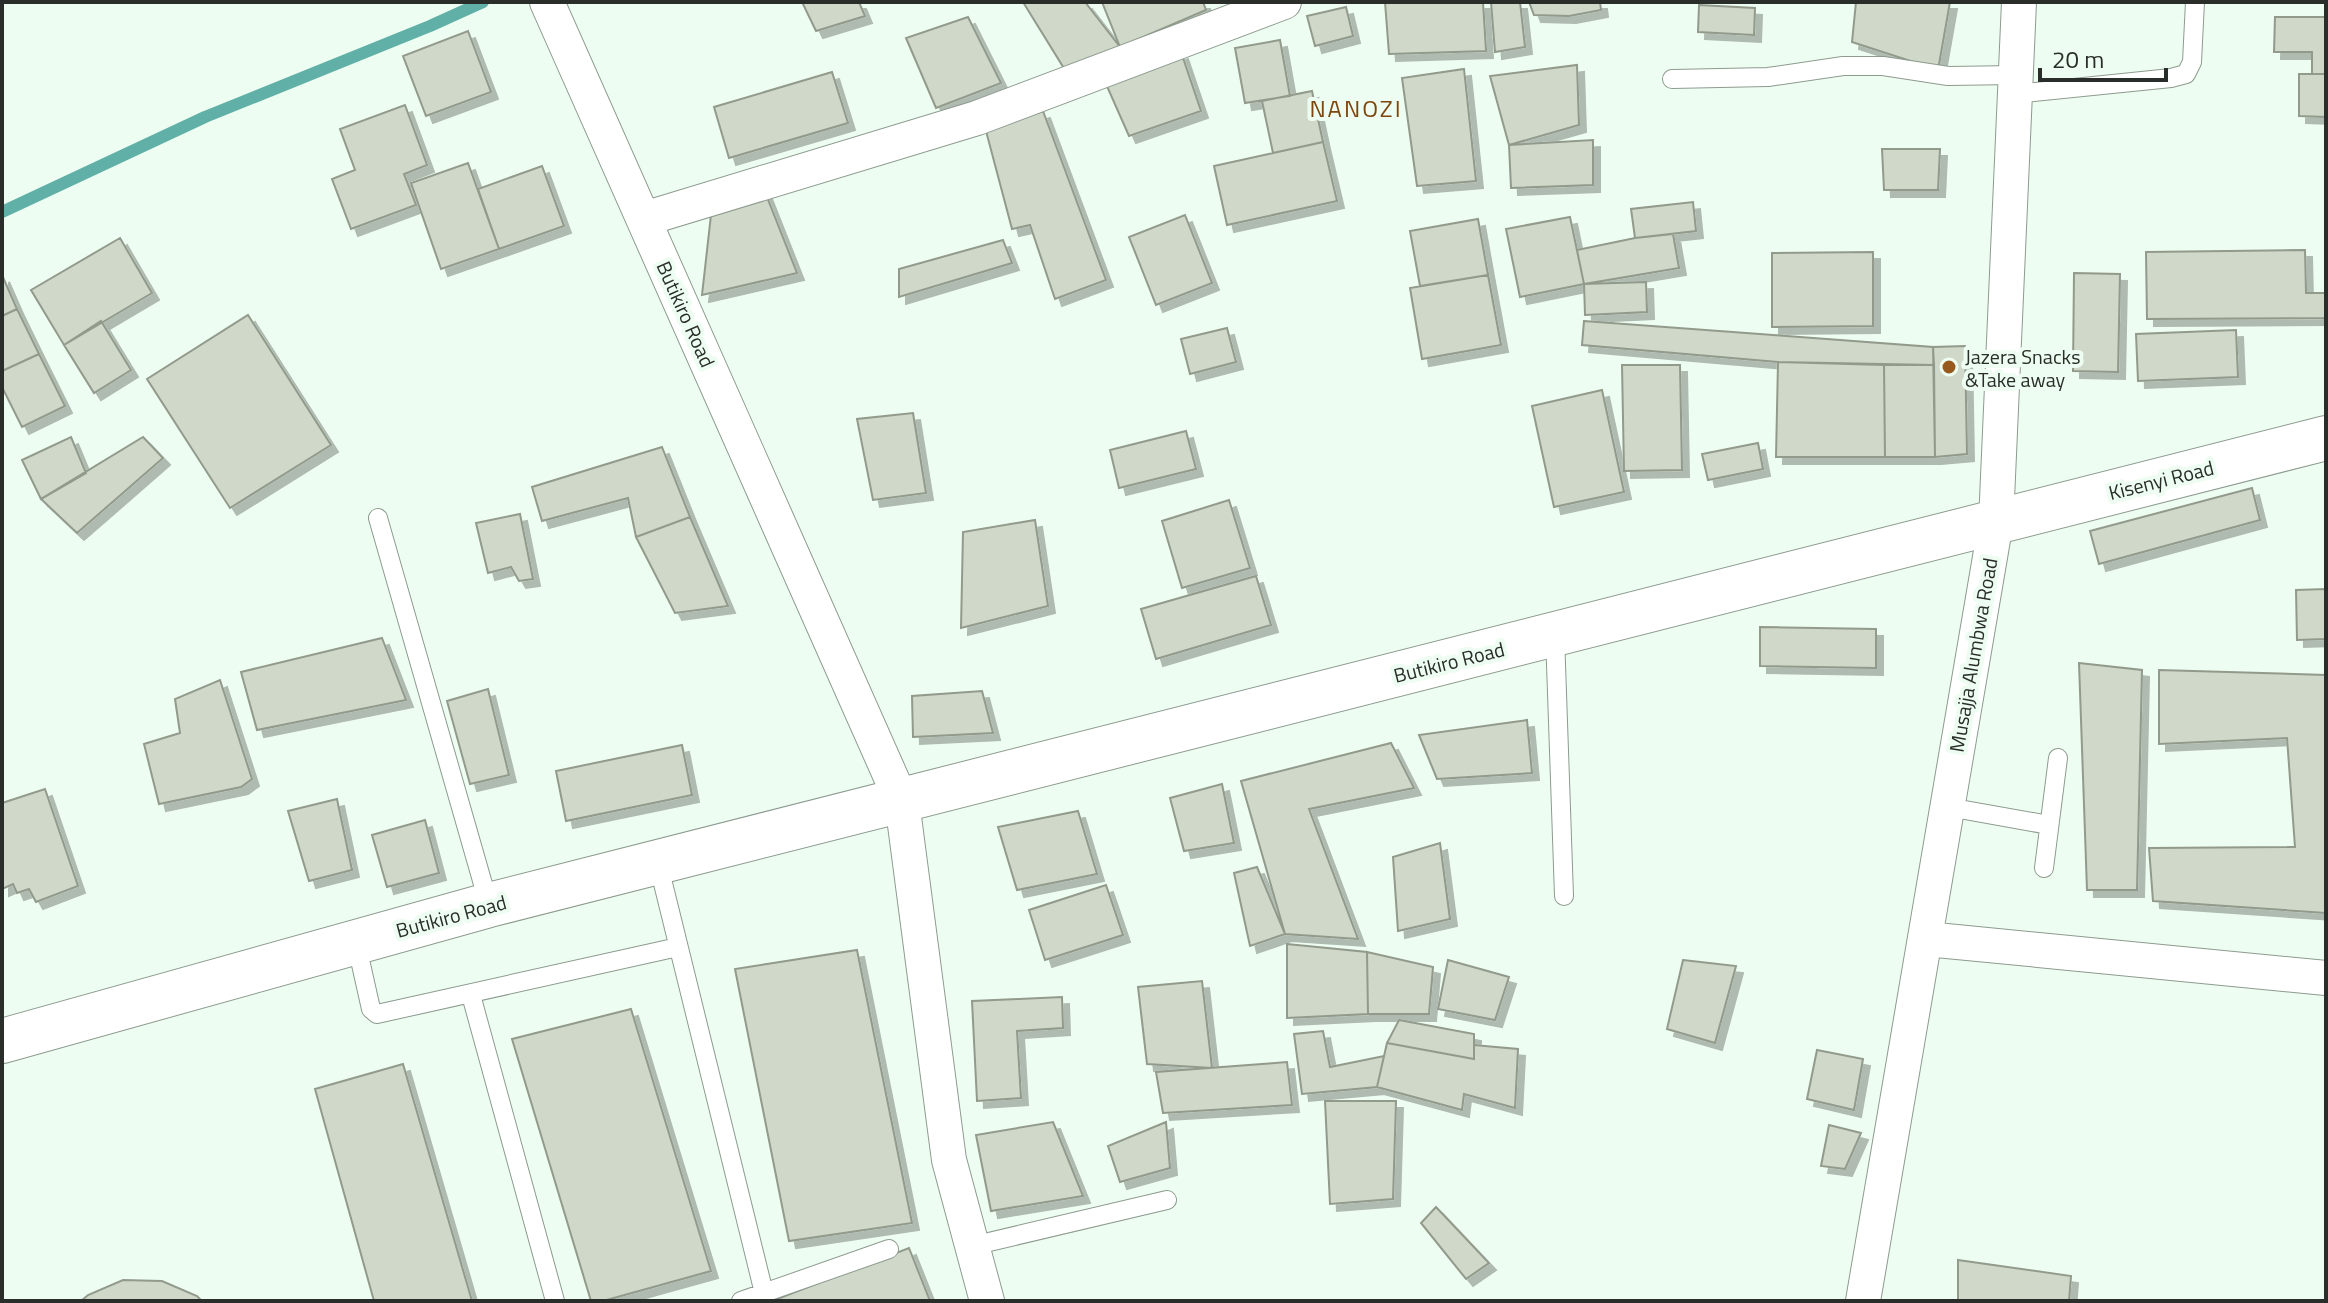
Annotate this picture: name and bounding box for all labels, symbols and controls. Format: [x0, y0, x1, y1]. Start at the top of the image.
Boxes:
scale bar [2040, 32, 2166, 82]
text: 20 m [2052, 41, 2104, 77]
district label: NANOZI [1309, 90, 1403, 126]
street label: Butikiro Road [649, 256, 723, 372]
place label: Jazera Snacks &Take away [1965, 341, 2080, 395]
marker: Jazera Snacks &Take away [1940, 358, 1958, 376]
street label: Kisenyi Road [2105, 452, 2217, 508]
street label: Musajja Alumbwa Road [1941, 555, 2005, 755]
street label: Butikiro Road [1390, 633, 1508, 691]
street label: Butikiro Road [392, 886, 510, 946]

